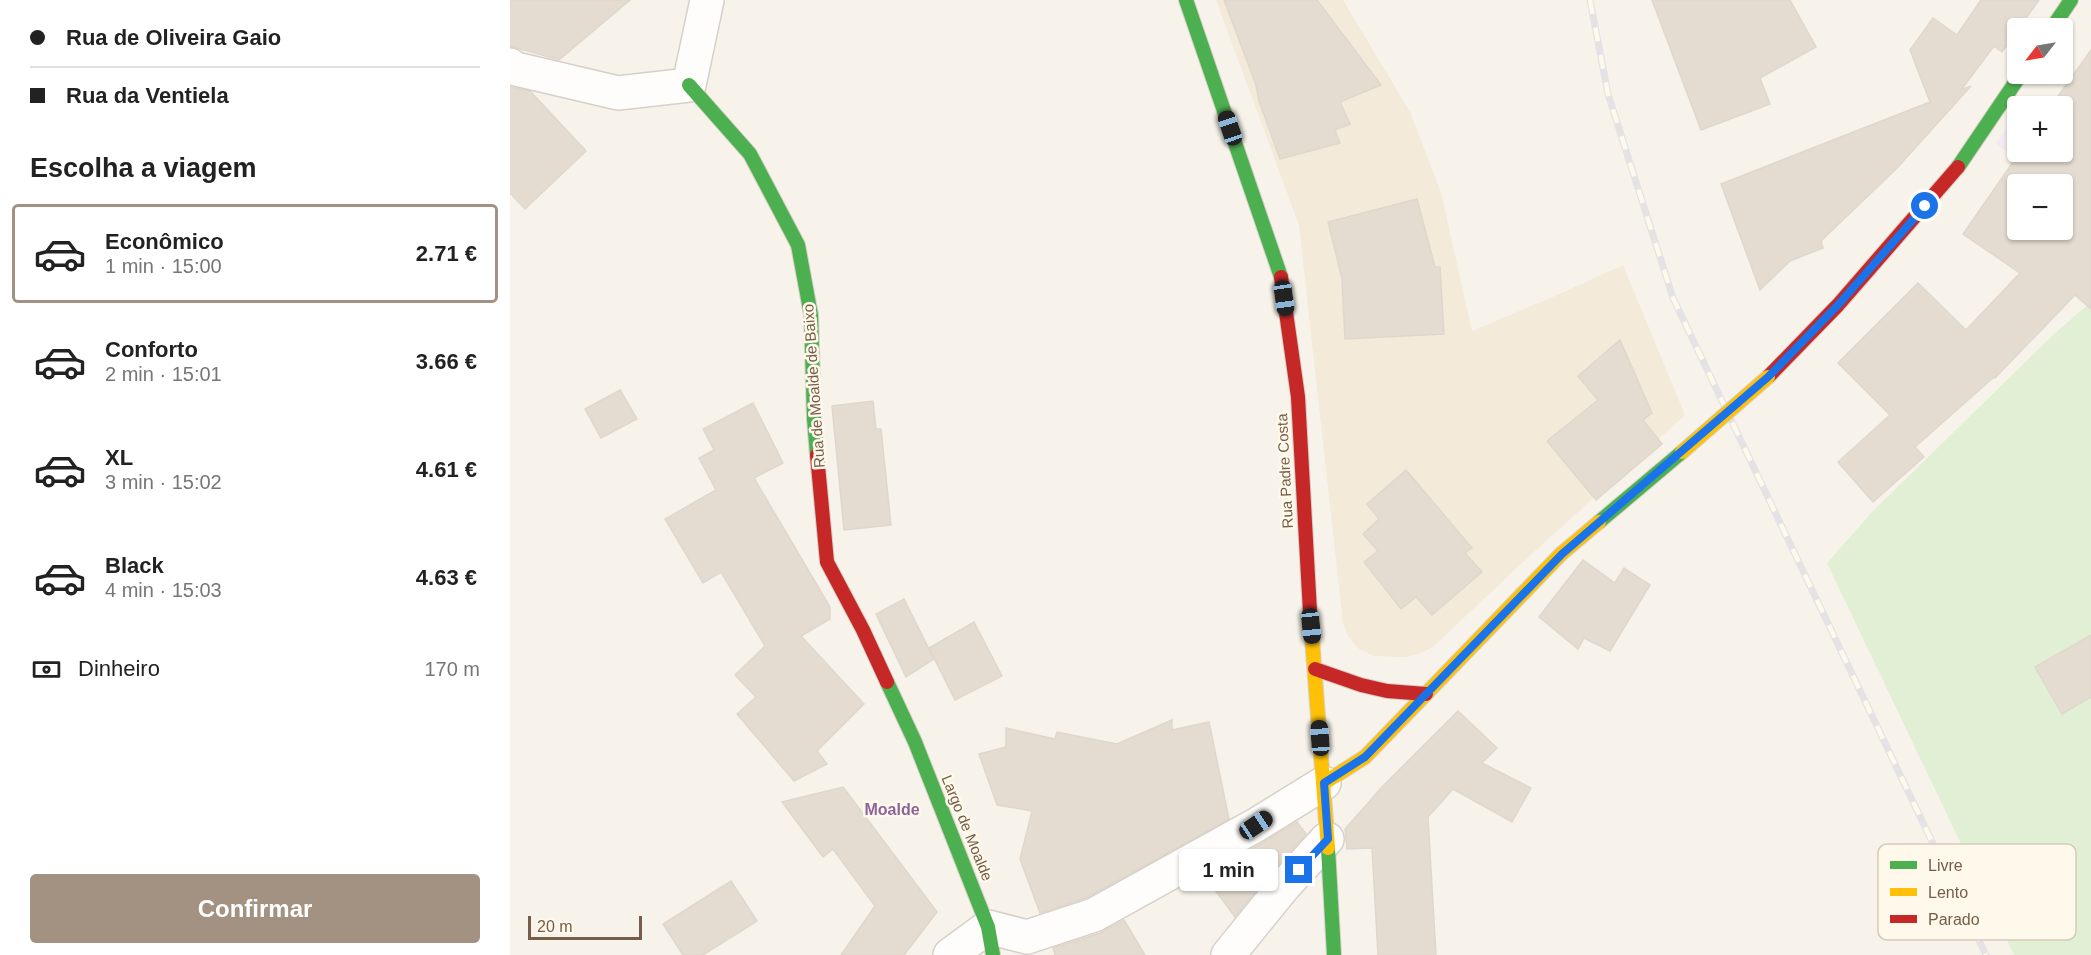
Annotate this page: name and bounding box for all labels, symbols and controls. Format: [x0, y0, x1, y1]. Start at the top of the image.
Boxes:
north arrow [2007, 18, 2073, 84]
map controls [2007, 18, 2073, 240]
text: Rua de Oliveira Gaio [66, 25, 281, 50]
text: Rua da Ventiela [66, 83, 229, 108]
button: + [2007, 96, 2073, 162]
car [1216, 108, 1244, 148]
text: Escolha a viagem [30, 153, 257, 183]
button: − [2007, 174, 2073, 240]
route start [1911, 192, 1938, 219]
icon: car [33, 227, 87, 281]
text: Econômico [105, 229, 224, 254]
text: 2.71 € [416, 241, 477, 266]
text: 1 min · 15:00 [105, 255, 222, 277]
car [1273, 279, 1295, 317]
street label: Rua de Moalde de Baixo [799, 304, 828, 469]
icon: car [33, 335, 87, 389]
text: Conforto [105, 337, 198, 362]
text: 3.66 € [416, 349, 477, 374]
text: 2 min · 15:01 [105, 363, 222, 385]
street label: Rua Padre Costa [1273, 412, 1296, 529]
icon: car [33, 443, 87, 497]
text: XL [105, 445, 133, 470]
text: 4.61 € [416, 457, 477, 482]
text: 3 min · 15:02 [105, 471, 222, 493]
icon: car [33, 551, 87, 605]
text: Black [105, 553, 164, 578]
text: 4.63 € [416, 565, 477, 590]
text: 4 min · 15:03 [105, 579, 222, 601]
car [1300, 607, 1322, 645]
icon: cash [30, 653, 63, 686]
text: Dinheiro [78, 656, 160, 681]
text: 170 m [424, 658, 480, 680]
car [1310, 719, 1330, 757]
street label: Largo de Moalde [938, 772, 996, 883]
district label: Moalde [864, 801, 920, 818]
car [1236, 807, 1276, 843]
legend [1878, 844, 2076, 940]
callout: 1 min [1179, 849, 1278, 891]
route end [1285, 856, 1312, 883]
text: Livre [1928, 857, 1963, 874]
text: 1 min [1202, 859, 1255, 881]
button: Confirmar [30, 874, 480, 943]
text: Lento [1928, 884, 1968, 901]
text: Parado [1928, 911, 1980, 928]
scale bar [528, 913, 642, 940]
text: 20 m [537, 918, 573, 935]

